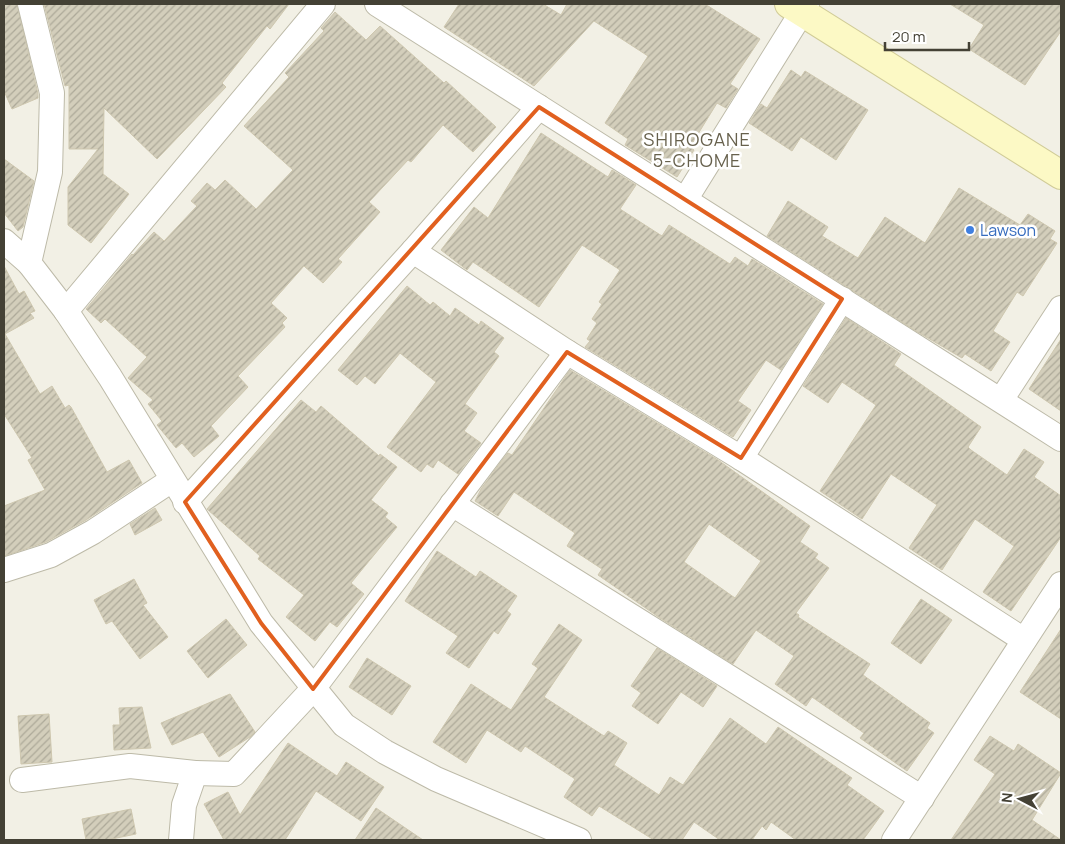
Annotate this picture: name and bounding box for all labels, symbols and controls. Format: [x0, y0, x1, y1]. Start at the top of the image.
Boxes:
scale bar [885, 20, 969, 52]
text: 20 m [892, 26, 925, 47]
district label: SHIROGANE 5-CHOME [643, 127, 751, 172]
place label: Lawson [980, 219, 1036, 241]
marker: Lawson [964, 224, 976, 236]
north arrow [995, 774, 1045, 824]
text: N [997, 792, 1017, 804]

